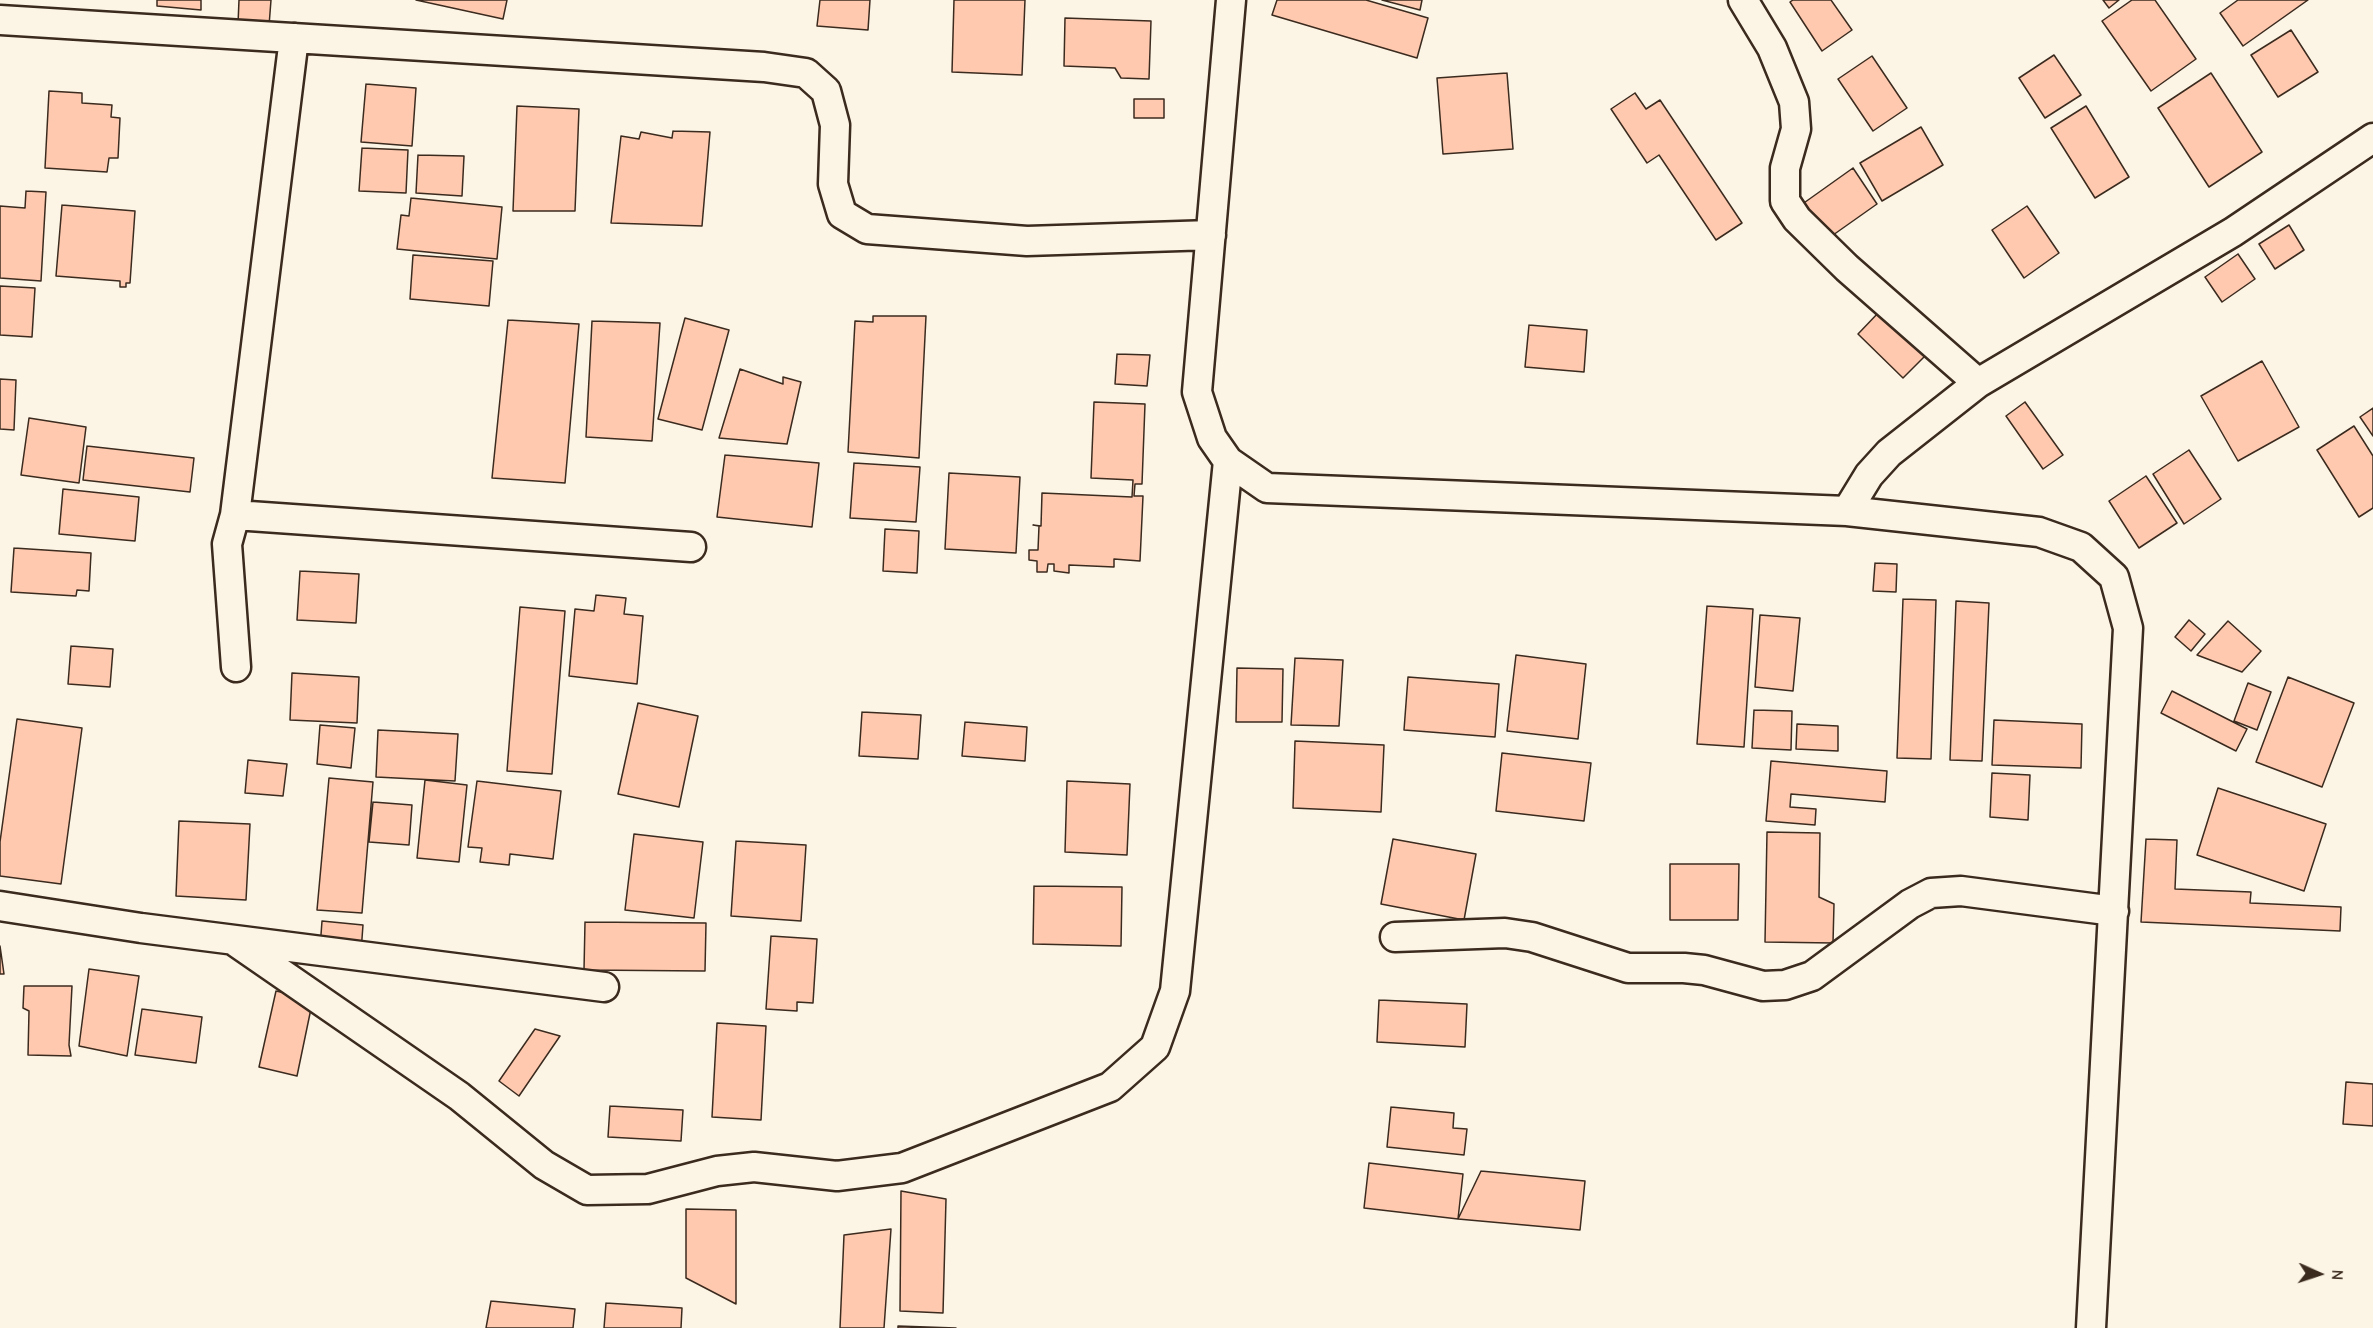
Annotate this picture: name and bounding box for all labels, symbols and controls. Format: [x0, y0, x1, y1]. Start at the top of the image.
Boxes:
north arrow [2289, 1244, 2349, 1304]
text: N [2328, 1269, 2346, 1281]

